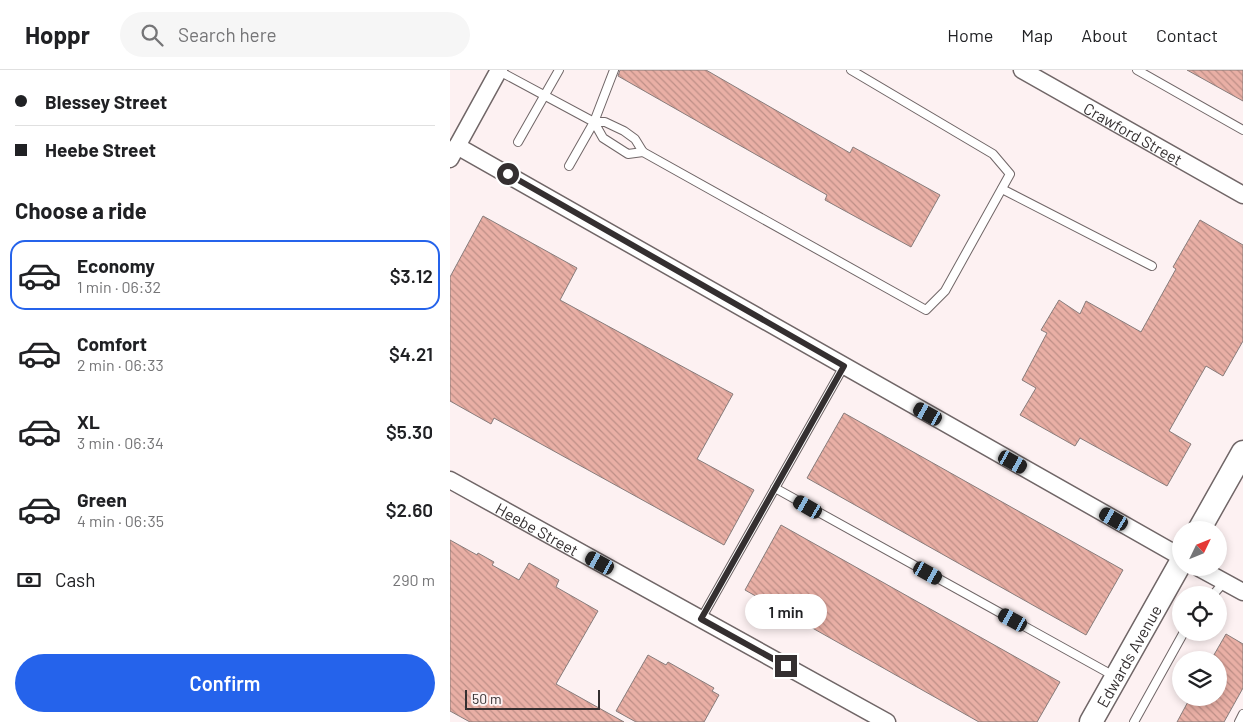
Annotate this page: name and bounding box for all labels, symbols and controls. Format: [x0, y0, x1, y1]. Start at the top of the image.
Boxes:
search box [120, 12, 470, 57]
text: Hoppr [25, 20, 90, 49]
icon: search [138, 21, 166, 49]
text: Search here [178, 23, 277, 46]
text: Home [947, 24, 993, 46]
text: Map [1021, 24, 1053, 46]
text: About [1081, 24, 1128, 46]
text: Contact [1156, 24, 1218, 46]
text: Blessey Street [45, 90, 167, 113]
street label: Crawford Street [1081, 98, 1186, 168]
text: Heebe Street [45, 138, 156, 161]
route start [497, 163, 519, 185]
text: Choose a ride [15, 197, 147, 223]
icon: car [17, 253, 62, 298]
text: Economy [77, 254, 155, 277]
text: $3.12 [390, 264, 433, 287]
text: 1 min · 06:32 [77, 277, 161, 296]
icon: car [17, 331, 62, 376]
text: Comfort [77, 332, 147, 355]
text: $4.21 [389, 342, 433, 365]
text: 2 min · 06:33 [77, 355, 164, 374]
car [911, 400, 944, 428]
icon: car [17, 409, 62, 454]
text: XL [77, 410, 100, 433]
text: $5.30 [386, 420, 433, 443]
text: 3 min · 06:34 [77, 433, 164, 452]
car [996, 448, 1029, 476]
icon: car [17, 487, 62, 532]
text: Green [77, 488, 127, 511]
car [791, 493, 824, 521]
text: $2.60 [386, 498, 433, 521]
street label: Heebe Street [493, 498, 582, 559]
car [1097, 505, 1130, 533]
text: 4 min · 06:35 [77, 511, 164, 530]
north arrow [1172, 521, 1228, 576]
map controls [1172, 521, 1227, 706]
car [583, 549, 616, 577]
car [911, 559, 944, 587]
icon: cash [15, 566, 43, 594]
text: Cash [55, 568, 96, 591]
text: 290 m [393, 570, 435, 589]
button: locate [1172, 586, 1227, 641]
callout: 1 min [745, 594, 827, 628]
street label: Edwards Avenue [1092, 601, 1165, 710]
text: 1 min [769, 602, 803, 621]
car [996, 606, 1029, 634]
button: layers [1172, 651, 1227, 706]
button: Confirm [15, 654, 435, 712]
route end [775, 655, 797, 677]
scale bar [465, 687, 600, 710]
text: 50 m [472, 690, 501, 707]

